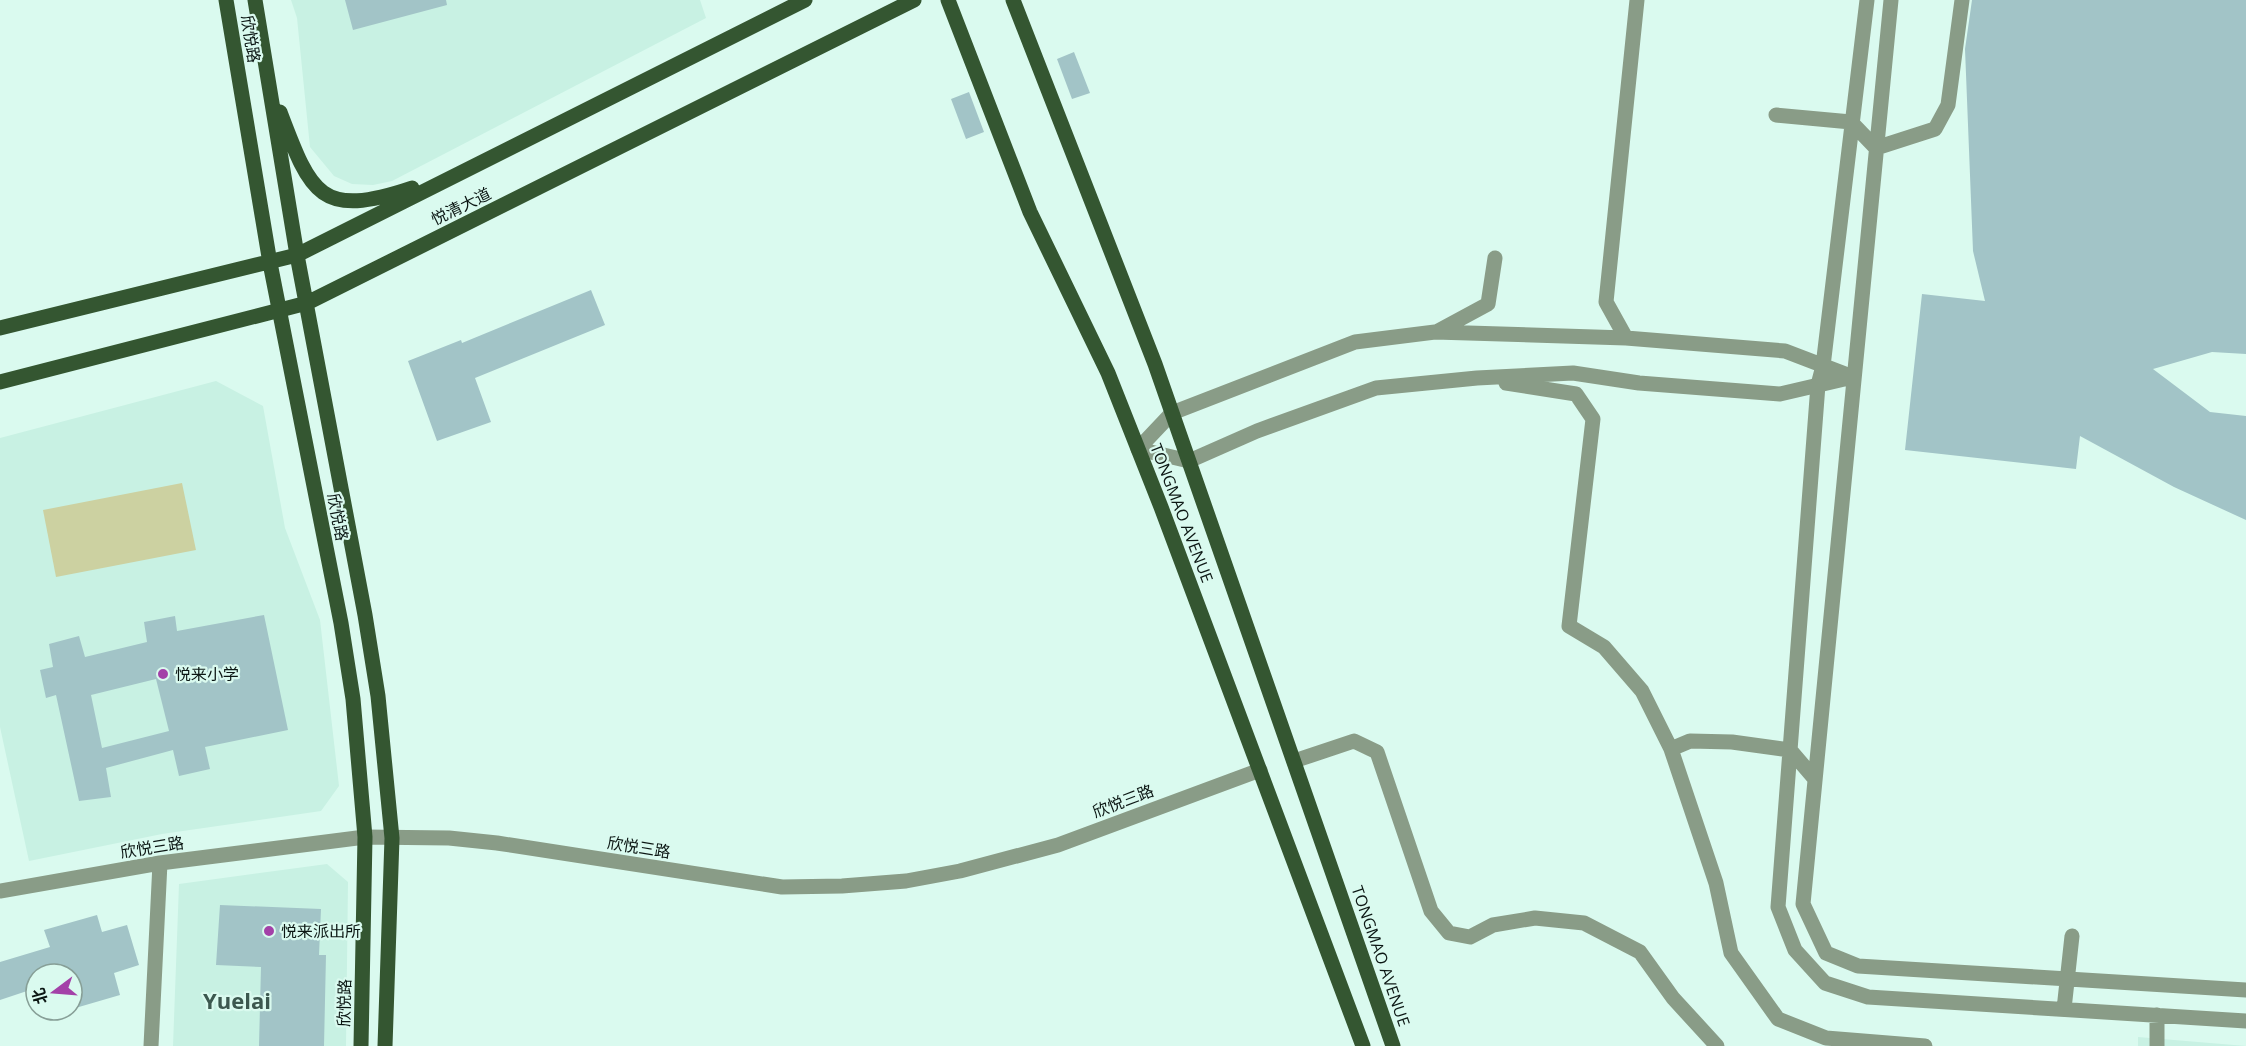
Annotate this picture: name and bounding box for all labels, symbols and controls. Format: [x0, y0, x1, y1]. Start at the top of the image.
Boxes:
street label: 欣悦路 [236, 14, 266, 64]
street label: 悦清大道 [427, 182, 495, 230]
street label: TONGMAO AVENUE [1145, 440, 1219, 586]
street label: 欣悦路 [323, 491, 353, 543]
place label: 悦来小学 [175, 663, 239, 685]
marker: 悦来小学 [156, 667, 170, 681]
street label: 欣悦三路 [1089, 779, 1157, 823]
street label: 欣悦三路 [119, 831, 185, 863]
street label: 欣悦三路 [606, 831, 672, 863]
street label: TONGMAO AVENUE [1347, 883, 1415, 1029]
place label: 悦来派出所 [281, 920, 361, 942]
marker: 悦来派出所 [262, 924, 276, 938]
north arrow [24, 962, 84, 1022]
street label: 欣悦路 [333, 979, 355, 1027]
text: 北 [27, 985, 52, 1007]
district label: Yuelai [203, 985, 271, 1015]

